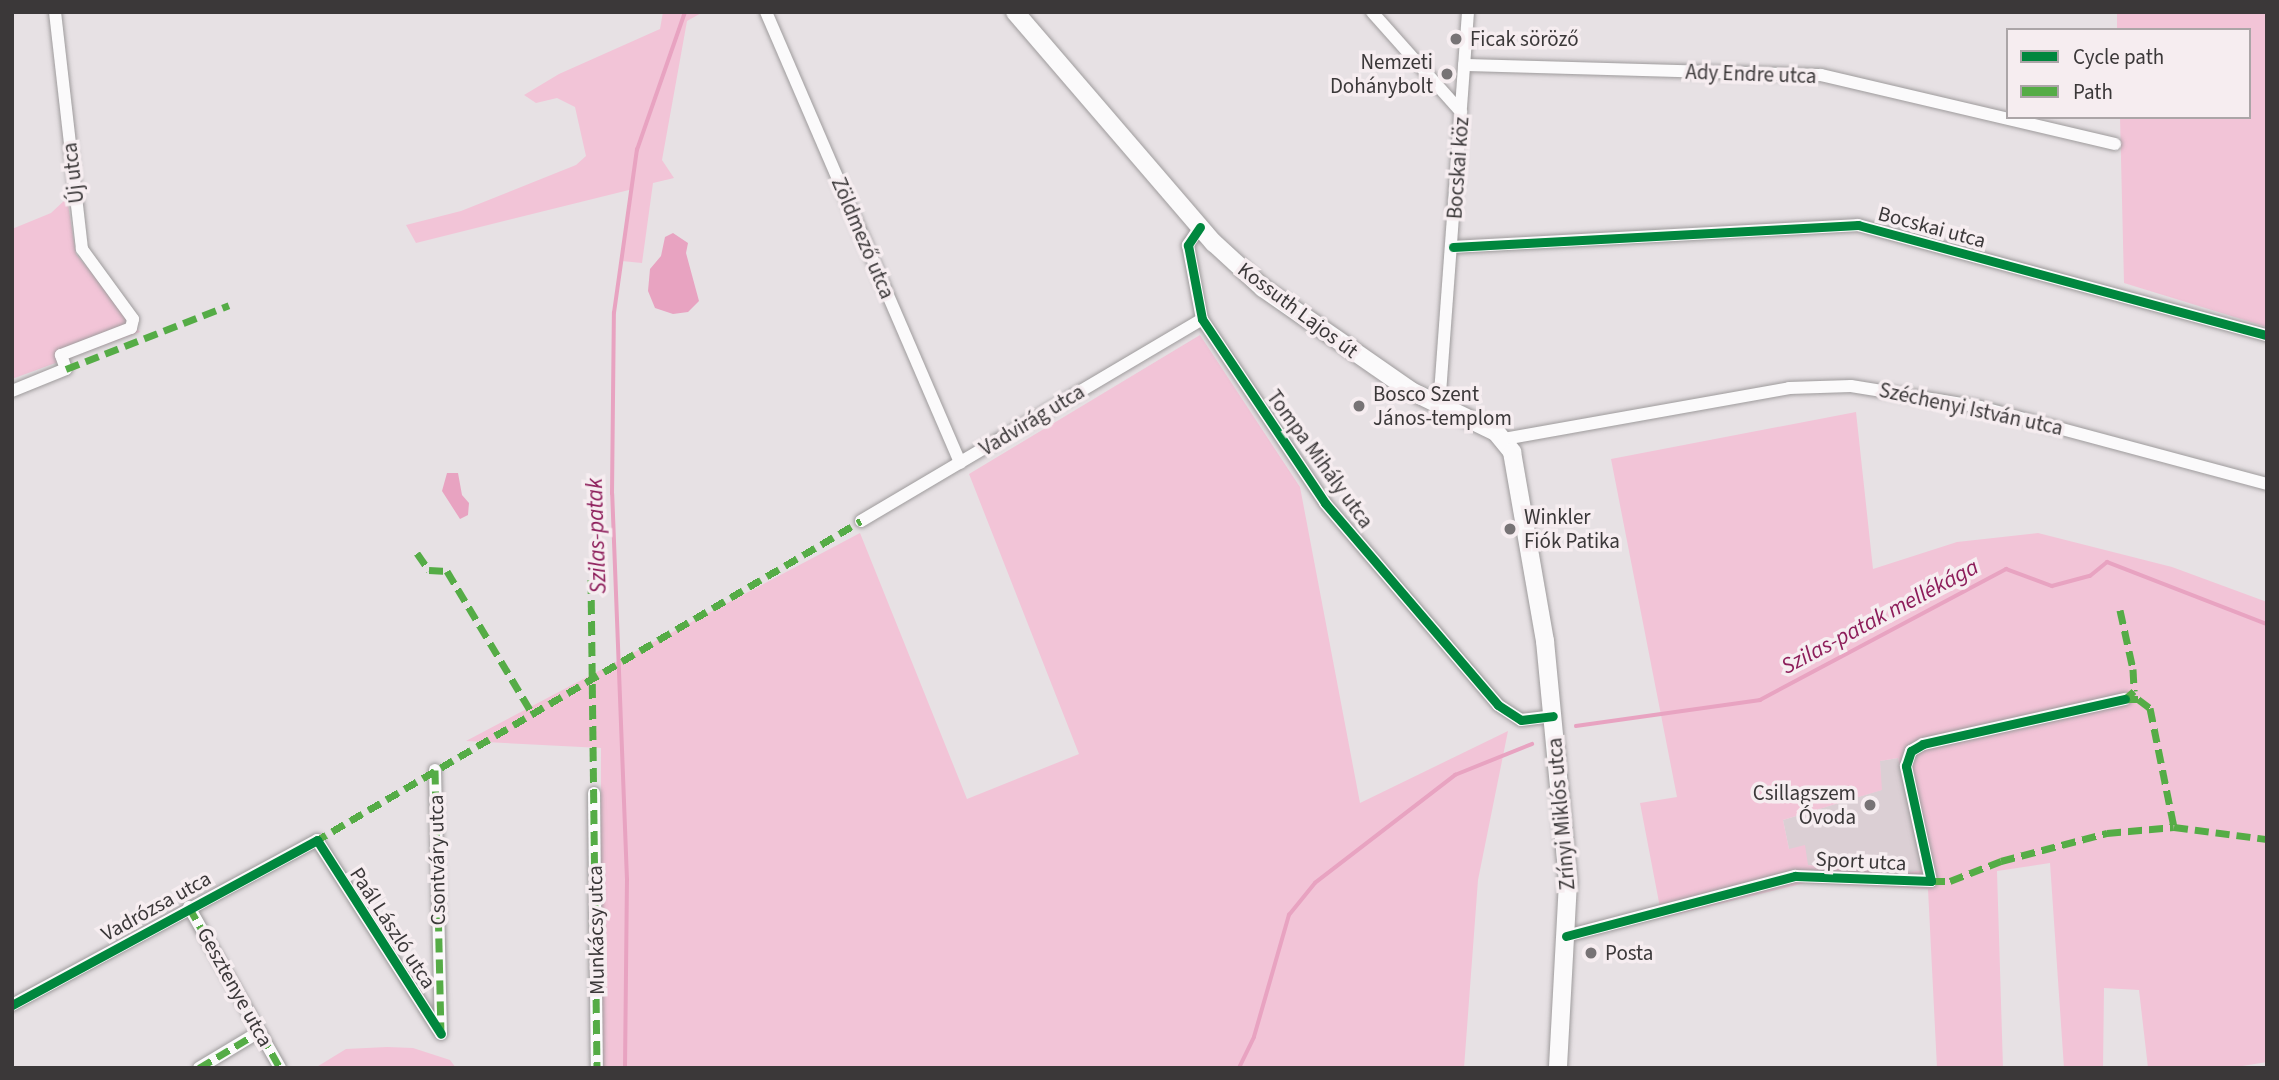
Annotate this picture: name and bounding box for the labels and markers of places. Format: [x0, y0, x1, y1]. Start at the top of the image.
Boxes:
place label: Ficak söröző [1470, 26, 1579, 52]
marker: Ficak söröző [1448, 31, 1464, 47]
place label: Nemzeti Dohánybolt [1330, 49, 1433, 99]
marker: Nemzeti Dohánybolt [1439, 66, 1455, 82]
place label: Bosco Szent János-templom [1373, 381, 1512, 431]
marker: Bosco Szent János-templom [1351, 398, 1367, 414]
place label: Winkler Fiók Patika [1524, 504, 1620, 554]
marker: Winkler Fiók Patika [1502, 521, 1518, 537]
place label: Csillagszem Óvoda [1753, 780, 1856, 830]
marker: Csillagszem Óvoda [1862, 797, 1878, 813]
place label: Posta [1605, 940, 1653, 966]
marker: Posta [1583, 945, 1599, 961]

